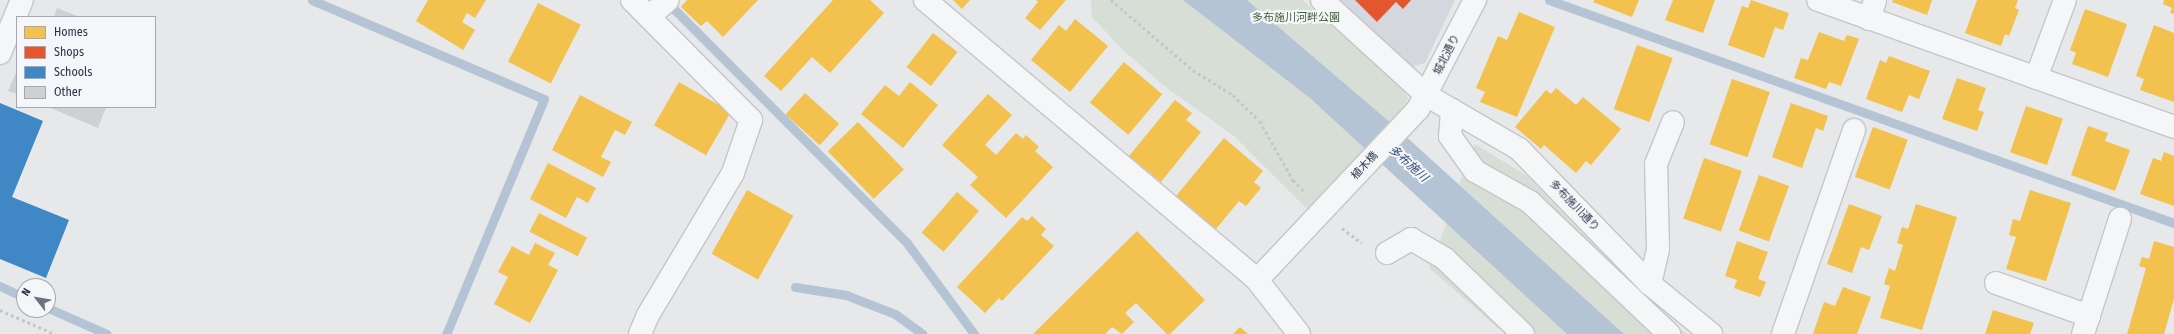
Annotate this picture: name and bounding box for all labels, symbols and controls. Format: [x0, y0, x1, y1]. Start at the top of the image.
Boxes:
park label: 多布施川河畔公園 [1252, 11, 1340, 25]
legend [16, 16, 156, 108]
text: Homes [54, 25, 88, 39]
street label: 城北通り [1431, 32, 1463, 78]
text: Shops [54, 45, 84, 59]
text: Schools [54, 65, 92, 79]
text: Other [54, 85, 82, 99]
water label: 多布施川 [1385, 143, 1431, 185]
street label: 植木橋 [1349, 149, 1381, 183]
street label: 多布施川通り [1546, 178, 1602, 234]
north arrow [16, 278, 56, 318]
text: N [19, 286, 33, 298]

